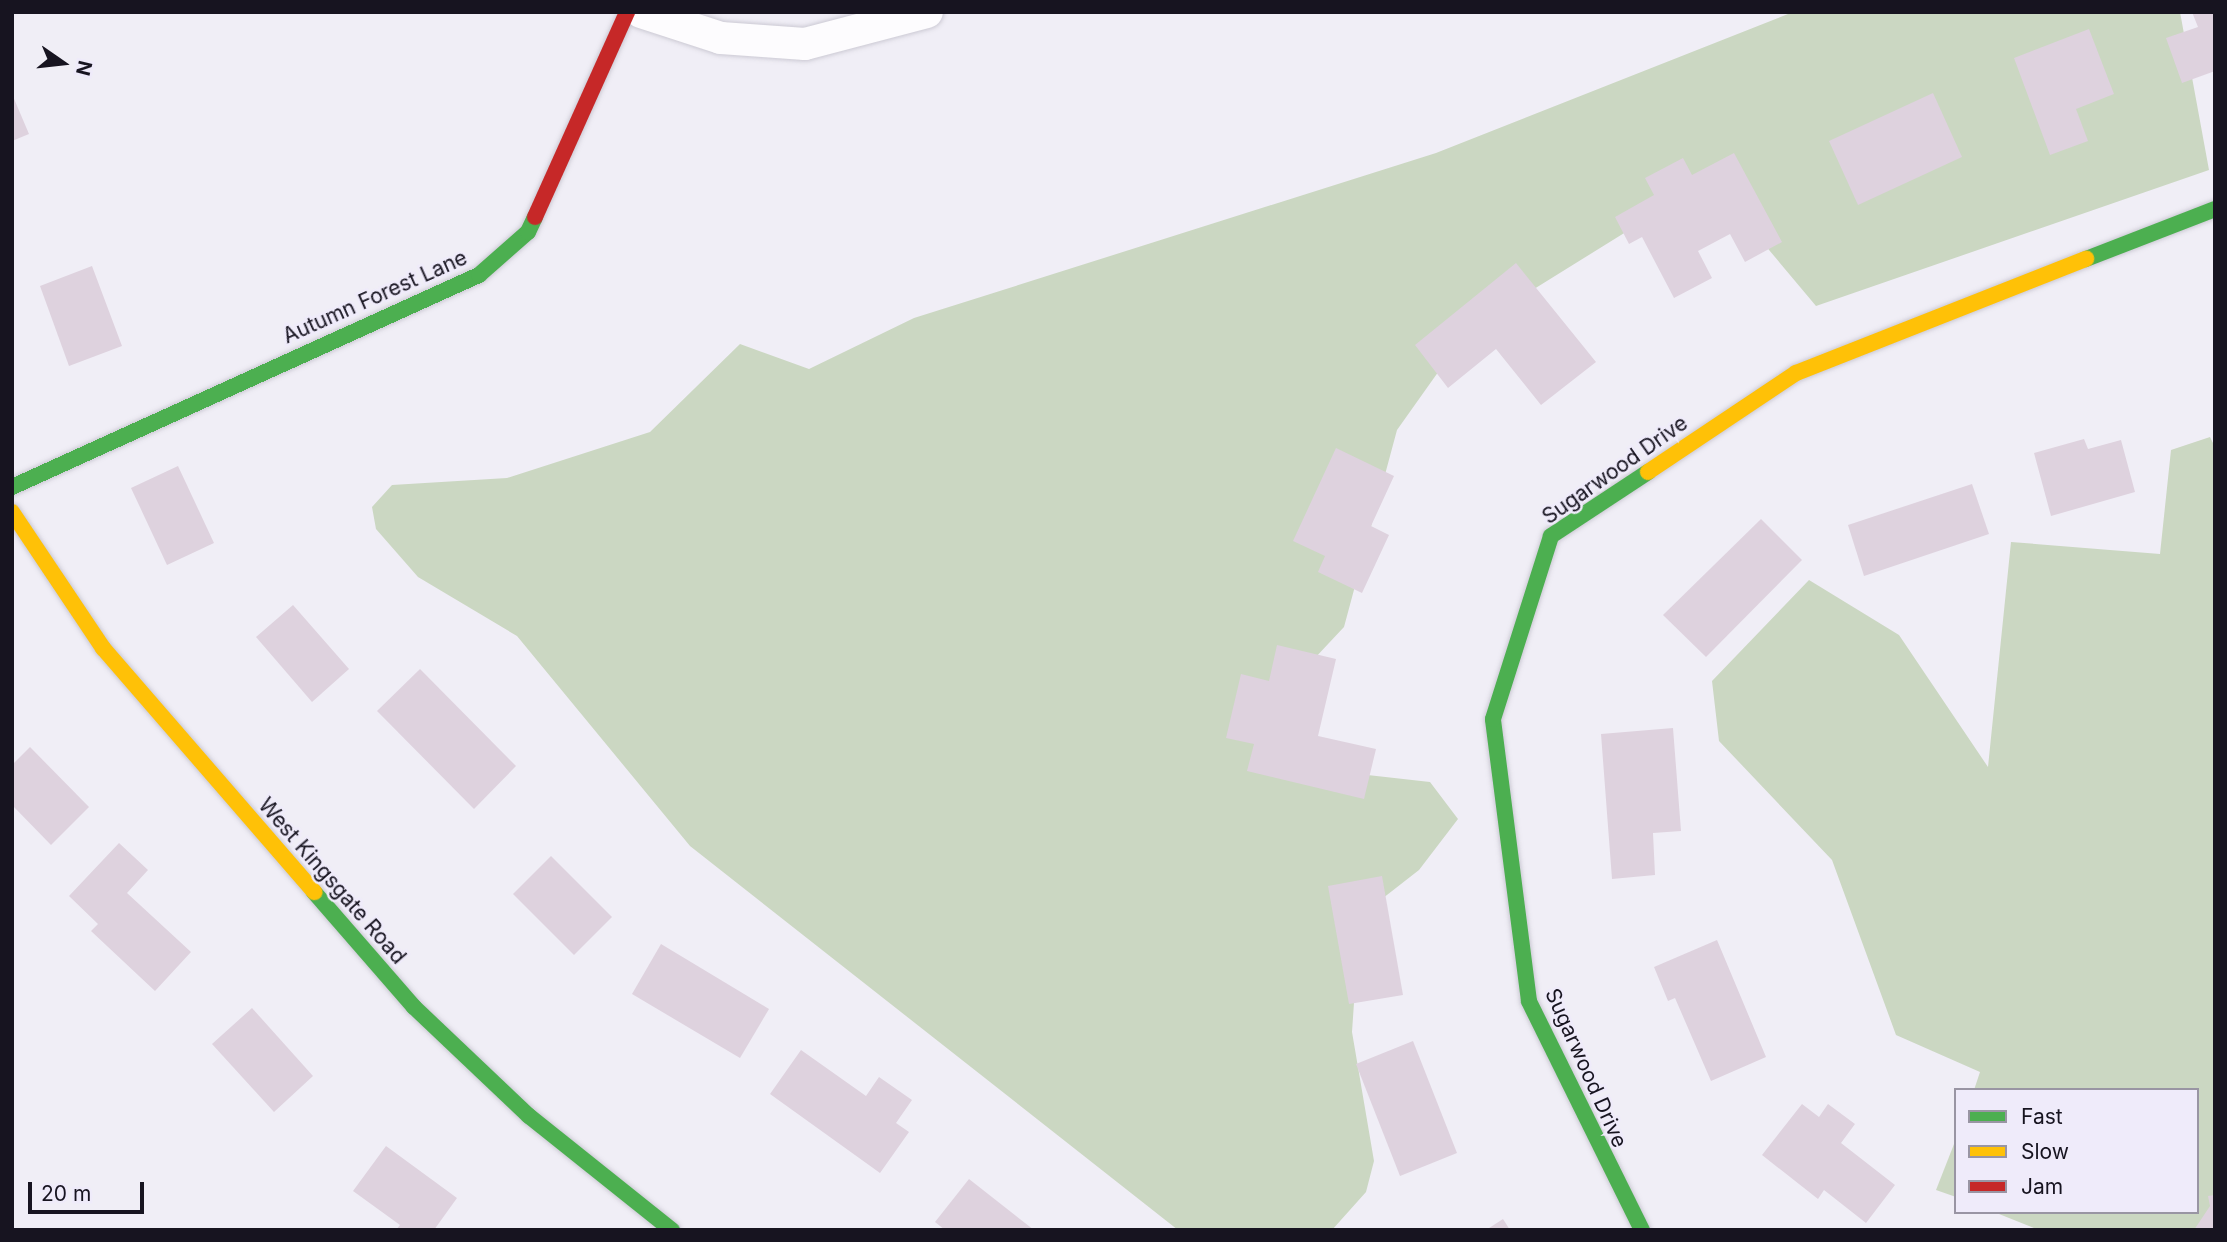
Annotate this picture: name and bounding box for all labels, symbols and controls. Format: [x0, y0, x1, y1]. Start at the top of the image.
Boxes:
north arrow [28, 28, 98, 98]
text: N [71, 58, 97, 78]
street label: Autumn Forest Lane [279, 245, 471, 349]
street label: Sugarwood Drive [1538, 410, 1692, 530]
street label: West Kingsgate Road [253, 793, 411, 969]
street label: Sugarwood Drive [1540, 985, 1632, 1151]
legend [1954, 1088, 2199, 1214]
text: Fast [2021, 1104, 2063, 1129]
text: Slow [2021, 1139, 2069, 1164]
scale bar [32, 1168, 147, 1212]
text: Jam [2021, 1174, 2063, 1199]
text: 20 m [41, 1181, 91, 1206]

